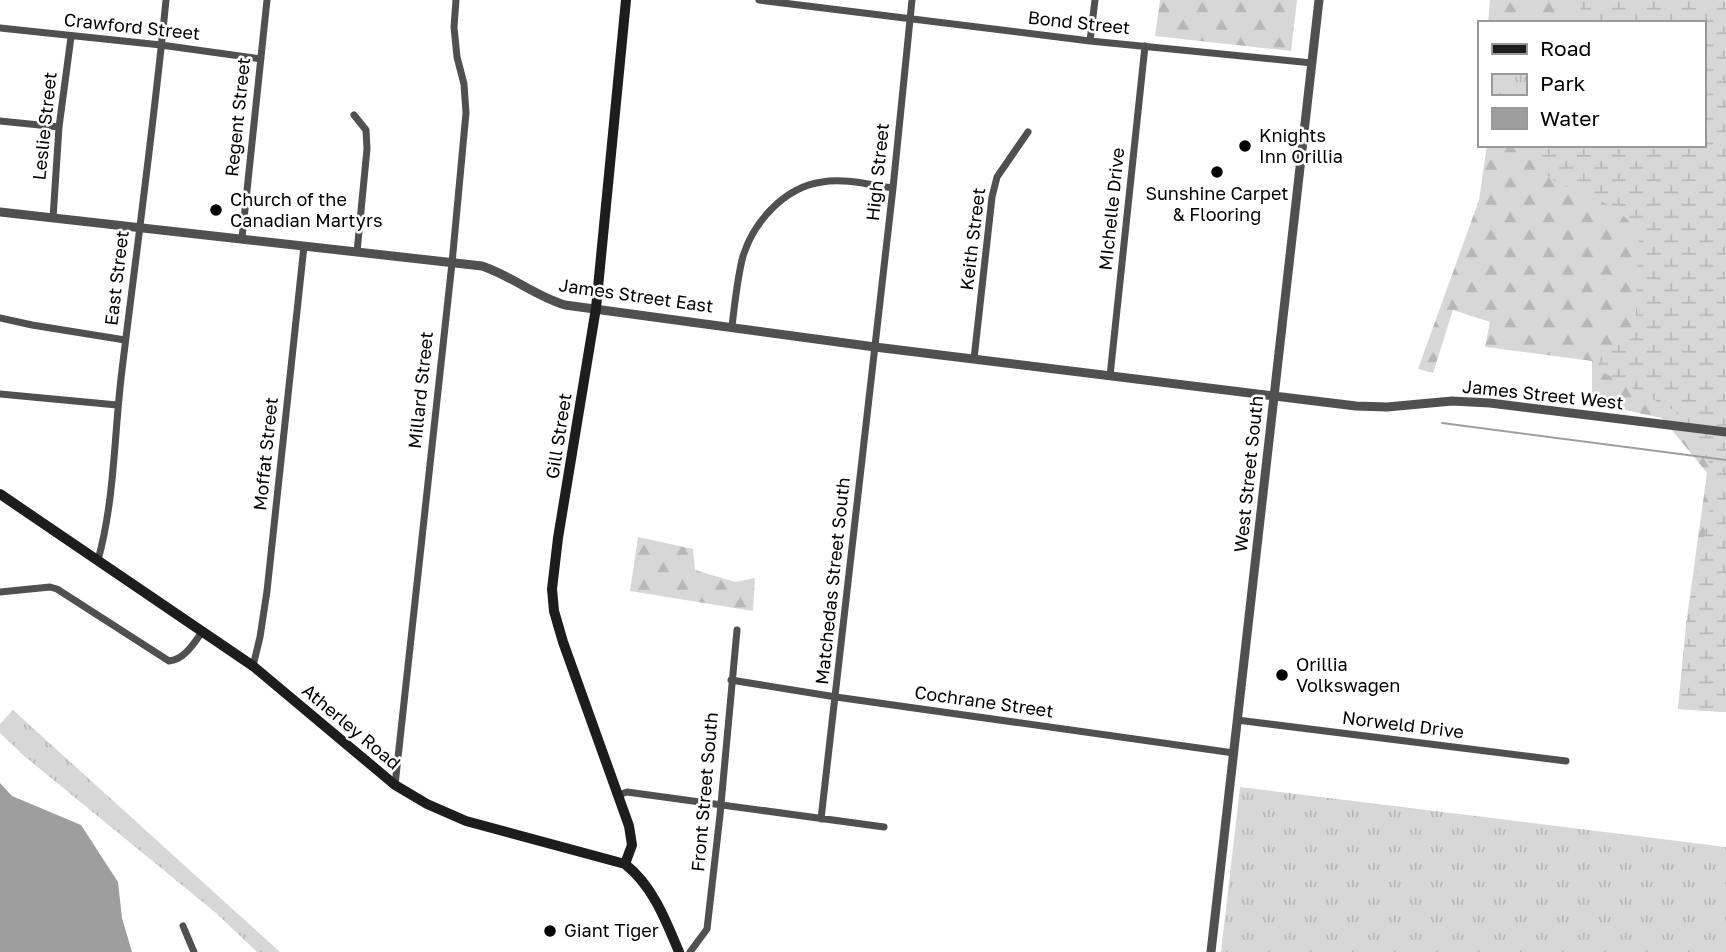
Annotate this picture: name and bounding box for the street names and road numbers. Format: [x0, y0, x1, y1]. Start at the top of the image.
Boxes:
street label: Bond Street [1027, 6, 1131, 38]
street label: Crawford Street [63, 8, 201, 44]
street label: Regent Street [220, 56, 254, 178]
street label: Leslie Street [27, 71, 61, 181]
street label: High Street [861, 122, 893, 222]
street label: MIchelle Drive [1094, 146, 1128, 271]
street label: Keith Street [955, 186, 989, 292]
street label: East Street [99, 229, 133, 327]
street label: James Street East [557, 273, 715, 317]
street label: Millard Street [403, 330, 437, 450]
street label: James Street West [1461, 375, 1625, 413]
street label: Gill Street [540, 391, 576, 480]
street label: West Street South [1229, 394, 1267, 553]
street label: Moffat Street [248, 396, 282, 512]
street label: Matchedas Street South [810, 476, 854, 686]
street label: Atherley Road [298, 679, 405, 774]
street label: Cochrane Street [913, 680, 1055, 722]
street label: Norweld Drive [1341, 706, 1465, 742]
street label: Front Street South [686, 711, 722, 873]

